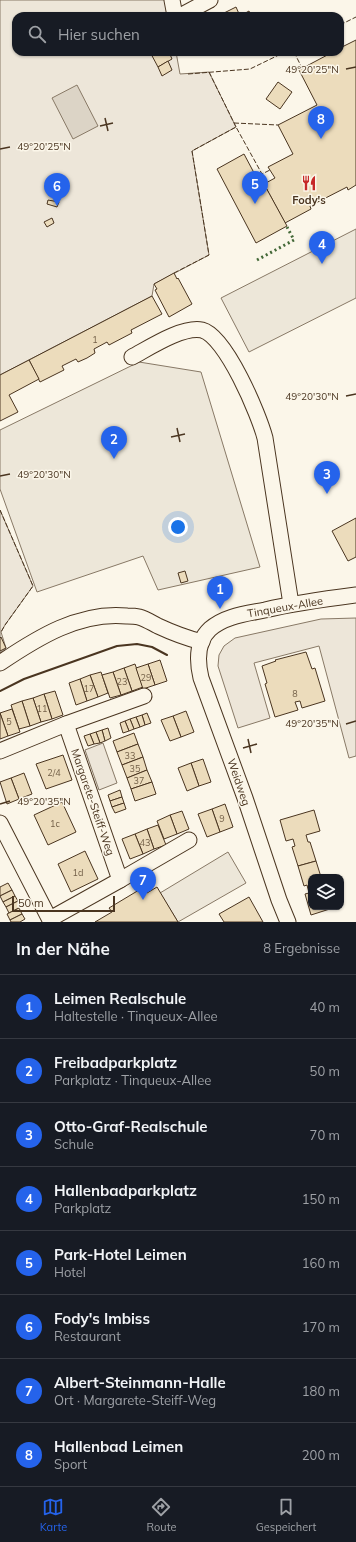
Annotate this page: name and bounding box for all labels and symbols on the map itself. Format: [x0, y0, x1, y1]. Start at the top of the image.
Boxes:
text: 49°20'25"N [285, 63, 339, 76]
pin: 8 [308, 106, 334, 139]
text: 49°20'25"N [17, 140, 71, 153]
pin: 5 [242, 171, 268, 204]
pin: 6 [44, 173, 70, 206]
restaurant icon: Fody's [300, 174, 318, 192]
place label: Fody's [292, 193, 326, 207]
pin: 4 [309, 231, 335, 264]
house number: 1 [92, 334, 98, 345]
text: 49°20'30"N [285, 390, 339, 403]
pin: 2 [101, 426, 127, 459]
pin: 3 [314, 461, 340, 494]
text: 49°20'30"N [17, 468, 71, 481]
your location [168, 517, 188, 537]
pin: 1 [207, 576, 233, 609]
street label: Tinqueux-Allee [246, 593, 324, 621]
house number: 29 [141, 672, 151, 683]
house number: 23 [117, 676, 127, 687]
house number: 17 [84, 683, 94, 694]
house number: 8 [292, 688, 298, 699]
house number: 11 [37, 703, 47, 714]
house number: 5 [6, 716, 12, 727]
text: 49°20'35"N [285, 717, 339, 730]
street label: Margarete-Steiff-Weg [68, 747, 118, 857]
house number: 33 [125, 750, 135, 761]
street label: Weidweg [224, 757, 254, 807]
house number: 35 [130, 763, 141, 774]
house number: 2/4 [47, 767, 61, 778]
house number: 37 [134, 775, 144, 786]
text: 49°20'35"N [17, 795, 71, 808]
house number: 9 [219, 813, 225, 824]
house number: 1c [50, 818, 60, 829]
house number: 43 [140, 837, 150, 848]
house number: 1d [73, 867, 83, 878]
pin: 7 [130, 867, 156, 900]
scale bar [12, 894, 115, 913]

